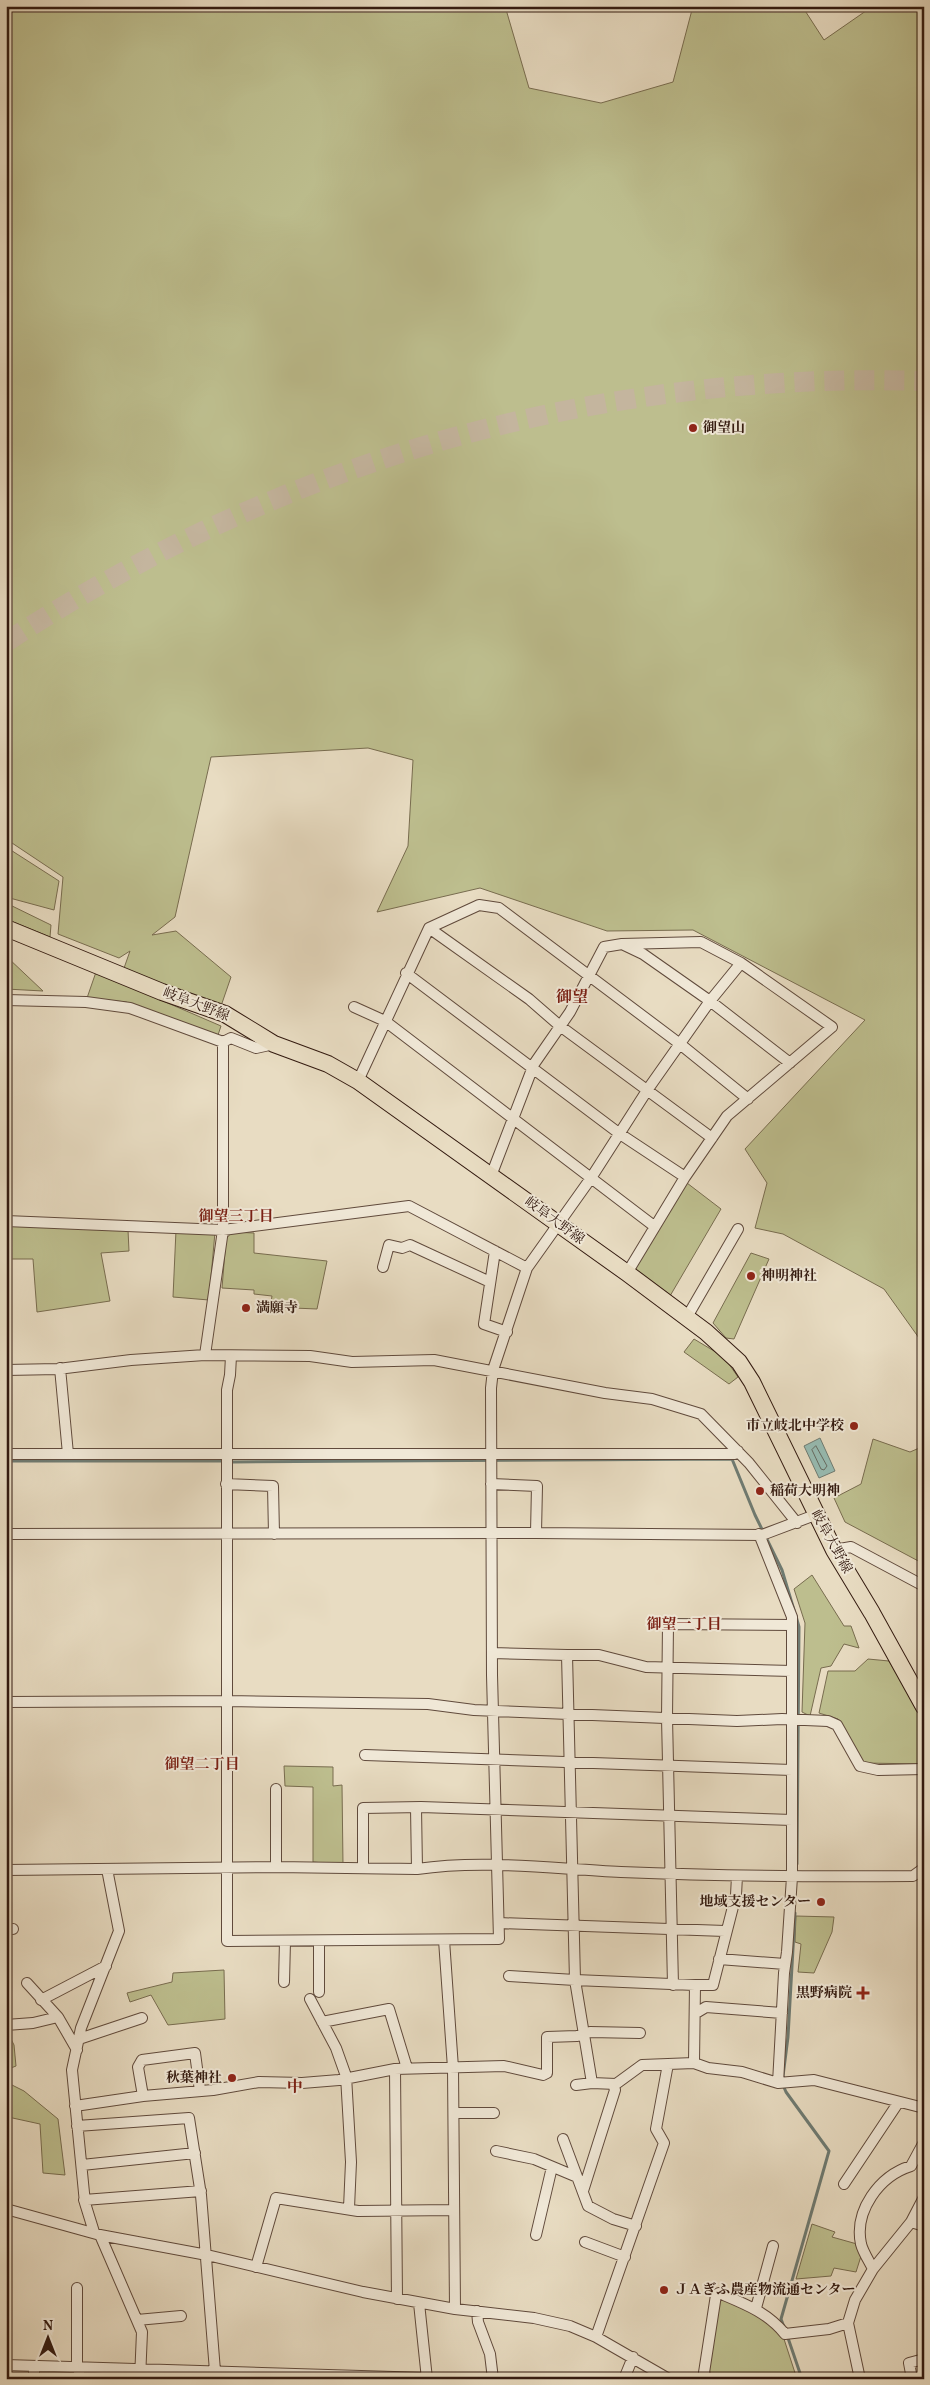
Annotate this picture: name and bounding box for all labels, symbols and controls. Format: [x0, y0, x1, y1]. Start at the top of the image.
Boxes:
place label: 御望山 [703, 419, 745, 438]
marker: 御望山 [687, 422, 699, 434]
street label: 岐阜大野線 [160, 984, 232, 1026]
district label: 御望 [556, 987, 588, 1009]
street label: 岐阜大野線 [520, 1193, 588, 1249]
district label: 御望三丁目 [198, 1207, 274, 1228]
place label: 神明神社 [761, 1267, 817, 1286]
marker: 神明神社 [745, 1270, 757, 1282]
place label: 満願寺 [256, 1299, 298, 1318]
marker: 満願寺 [240, 1302, 252, 1314]
place label: 市立岐北中学校 [746, 1417, 844, 1436]
marker: 市立岐北中学校 [848, 1420, 860, 1432]
place label: 稲荷大明神 [770, 1482, 840, 1501]
marker: 稲荷大明神 [754, 1485, 766, 1497]
street label: 岐阜大野線 [806, 1507, 856, 1577]
district label: 御望一丁目 [646, 1615, 722, 1636]
district label: 御望二丁目 [164, 1755, 240, 1776]
place label: 地域支援センター [700, 1893, 811, 1912]
marker: 地域支援センター [815, 1896, 827, 1908]
place label: 黒野病院 [796, 1984, 852, 2003]
marker: 黒野病院 [856, 1986, 870, 2000]
place label: 秋葉神社 [166, 2069, 222, 2088]
marker: 秋葉神社 [226, 2072, 238, 2084]
district label: 中 [287, 2077, 303, 2099]
place label: ＪＡぎふ農産物流通センター [674, 2281, 855, 2300]
marker: ＪＡぎふ農産物流通センター [658, 2284, 670, 2296]
north arrow [22, 2312, 72, 2362]
text: N [43, 2317, 53, 2336]

